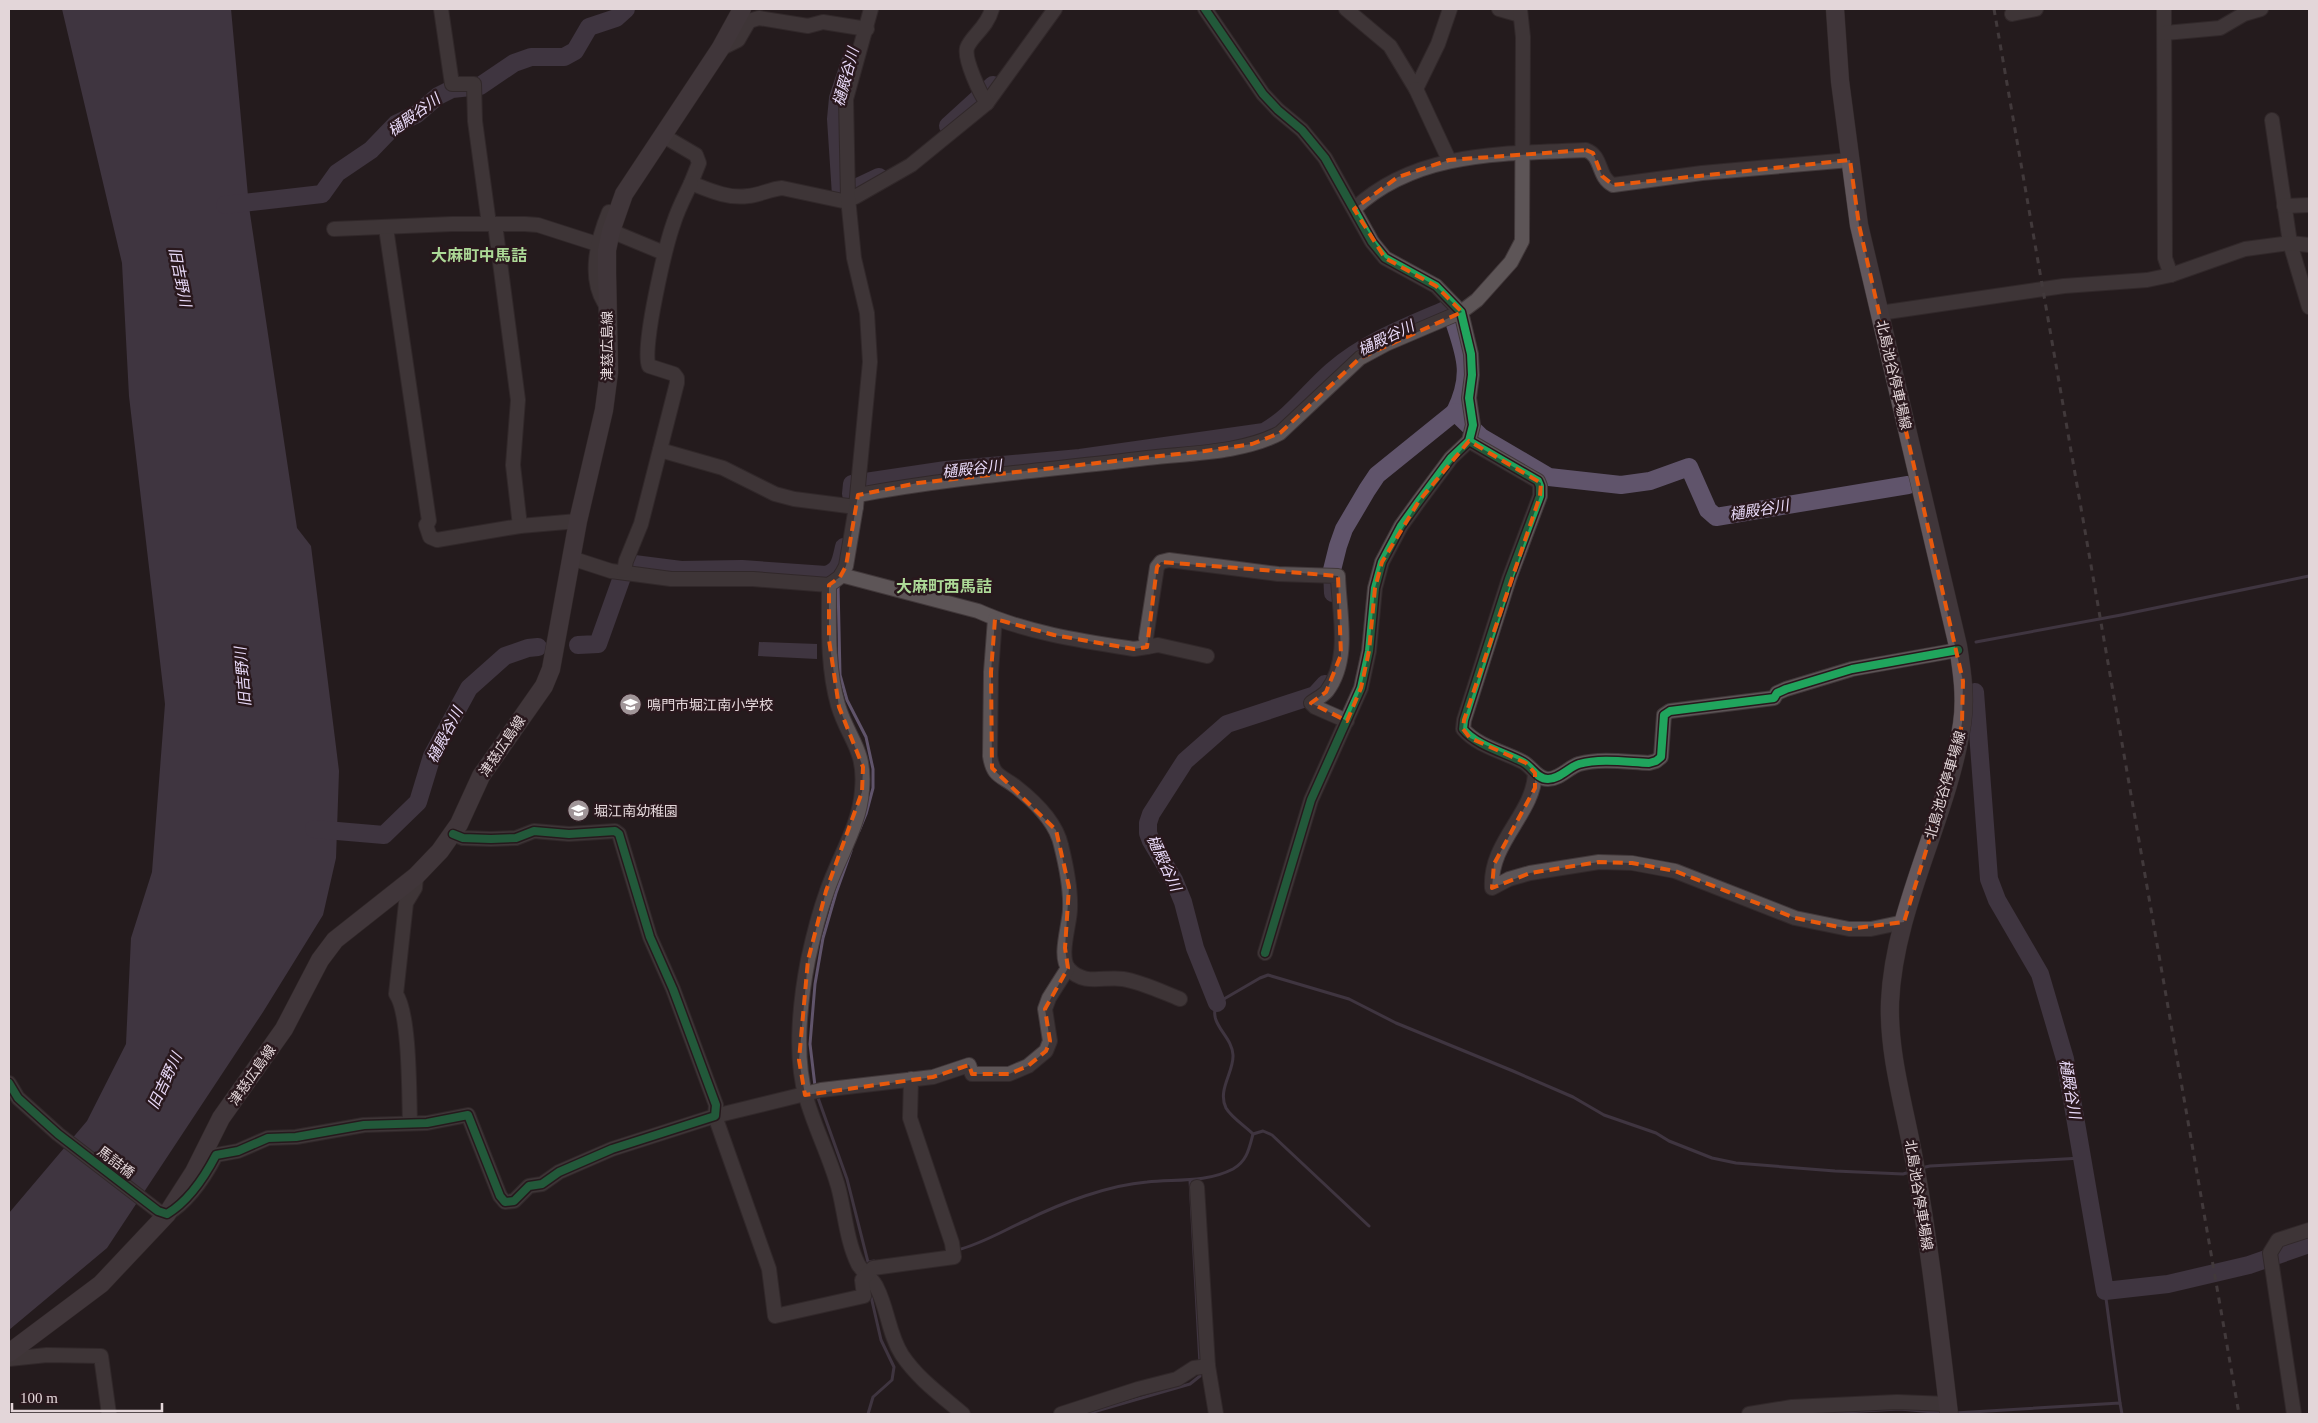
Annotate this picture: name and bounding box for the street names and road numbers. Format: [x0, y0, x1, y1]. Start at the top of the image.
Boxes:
street label: 津慈広島線 [600, 311, 615, 381]
street label: 北島池谷停車場線 [1874, 319, 1914, 431]
street label: 津慈広島線 [477, 713, 528, 779]
street label: 北島池谷停車場線 [1922, 729, 1968, 841]
street label: 津慈広島線 [226, 1042, 279, 1108]
street label: 北島池谷停車場線 [1902, 1138, 1936, 1252]
street label: 馬詰橋 [94, 1144, 137, 1181]

